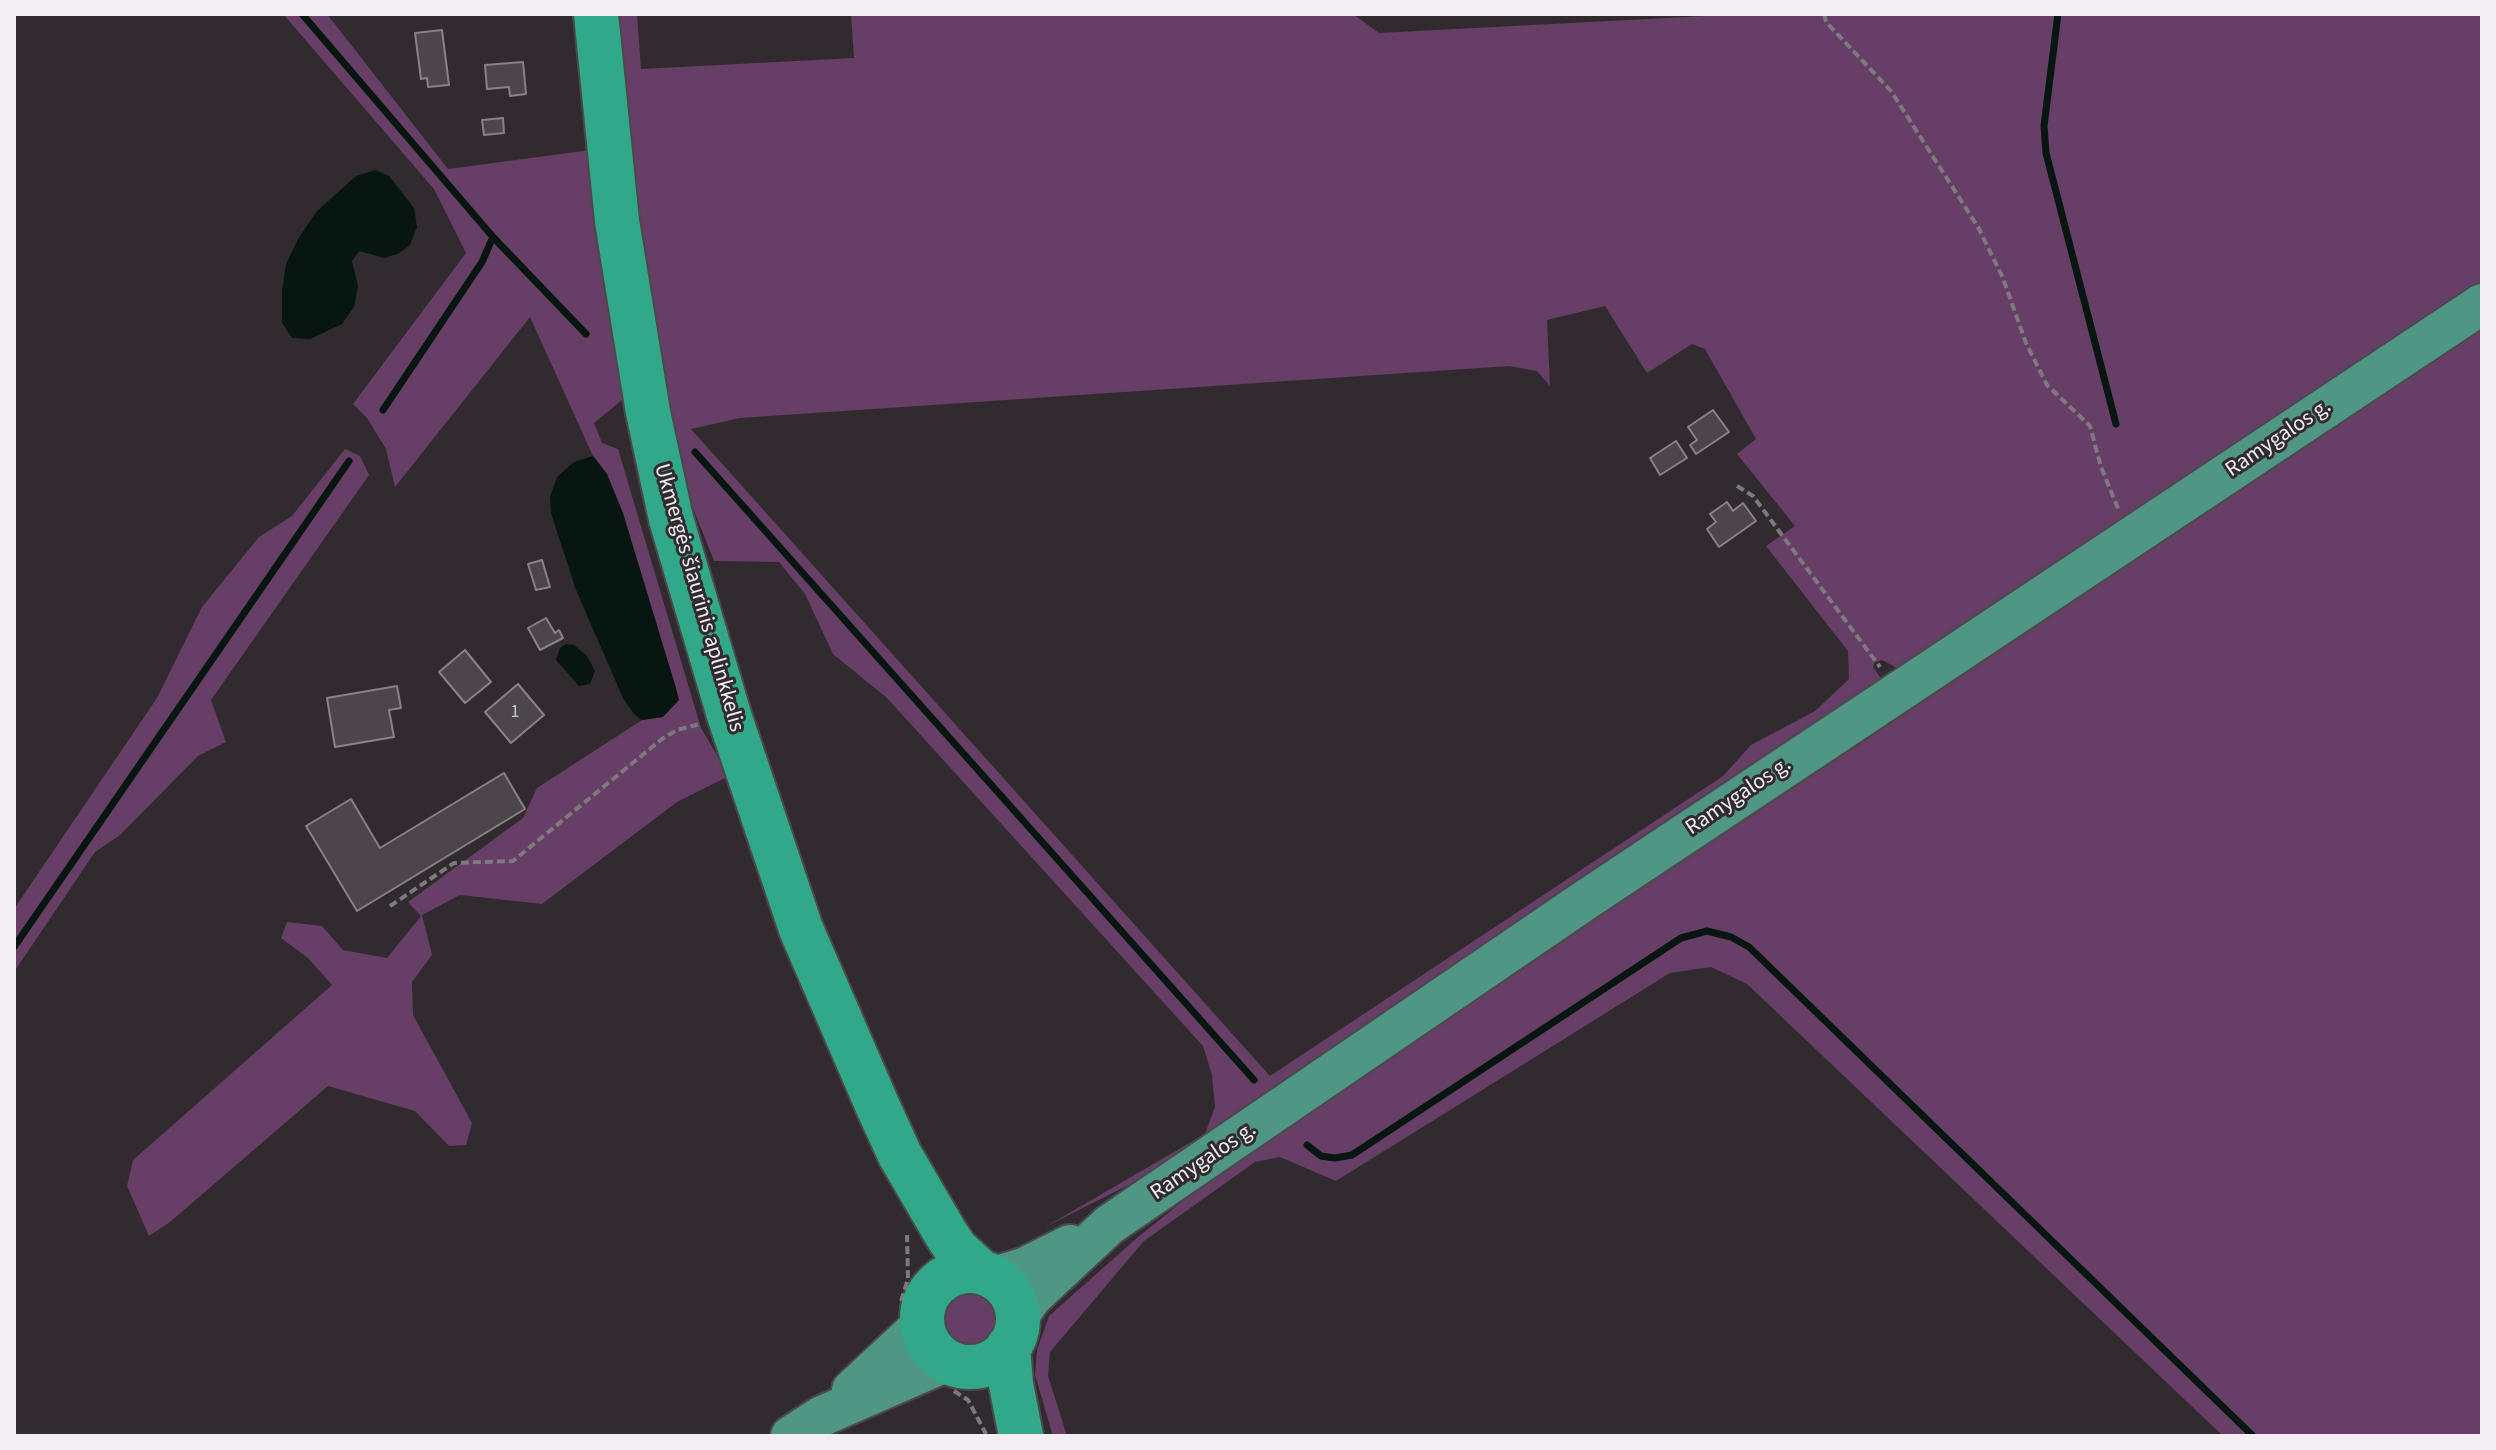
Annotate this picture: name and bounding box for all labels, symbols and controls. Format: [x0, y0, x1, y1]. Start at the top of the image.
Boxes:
street label: Ramygalos g. [2221, 394, 2337, 484]
street label: Ukmergės šiaurinis aplinkkelis [647, 461, 749, 735]
house number: 1 [511, 702, 519, 724]
street label: Ramygalos g. [1681, 752, 1797, 842]
street label: Ramygalos g. [1146, 1117, 1262, 1207]

